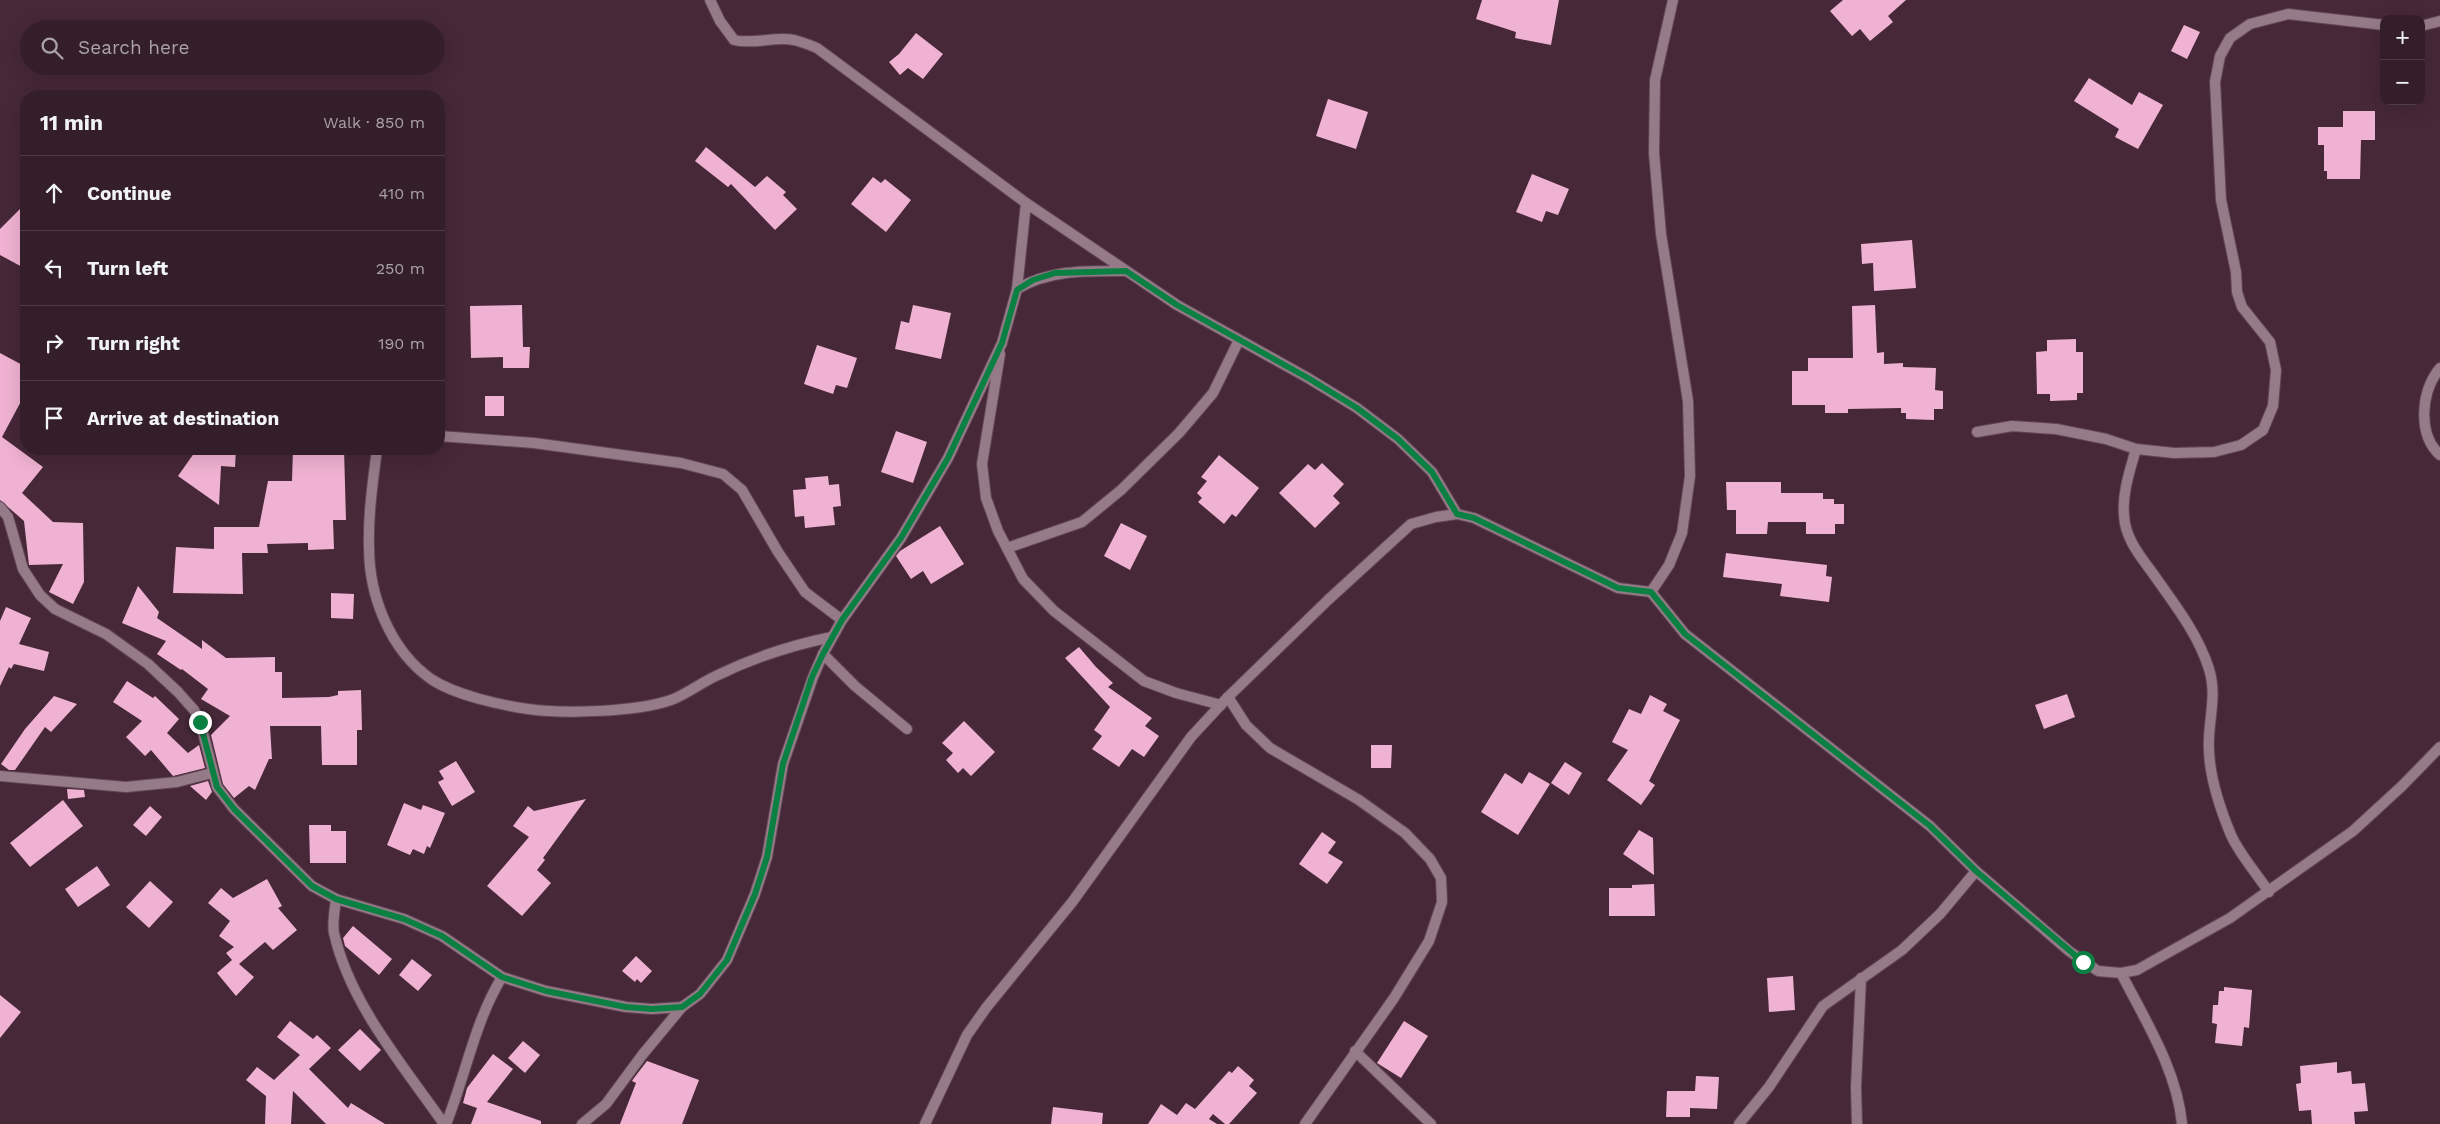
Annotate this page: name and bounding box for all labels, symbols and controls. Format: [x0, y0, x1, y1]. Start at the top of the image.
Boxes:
map controls [2380, 15, 2425, 105]
button: + [2380, 15, 2425, 60]
search box [20, 20, 445, 75]
icon: search [38, 34, 66, 62]
text: Search here [78, 36, 189, 59]
button: − [2380, 60, 2425, 105]
text: 11 min [40, 110, 103, 135]
text: Walk · 850 m [323, 113, 425, 132]
icon: ahead [40, 179, 68, 207]
text: Continue [87, 182, 171, 205]
text: 410 m [379, 184, 425, 203]
icon: left [40, 254, 68, 282]
text: Turn left [87, 257, 168, 280]
text: 250 m [376, 259, 425, 278]
icon: right [40, 329, 68, 357]
text: Turn right [87, 332, 180, 355]
text: 190 m [378, 334, 425, 353]
icon: arrive [40, 404, 68, 432]
text: Arrive at destination [87, 407, 279, 430]
route end [189, 711, 212, 734]
route start [2072, 951, 2095, 974]

